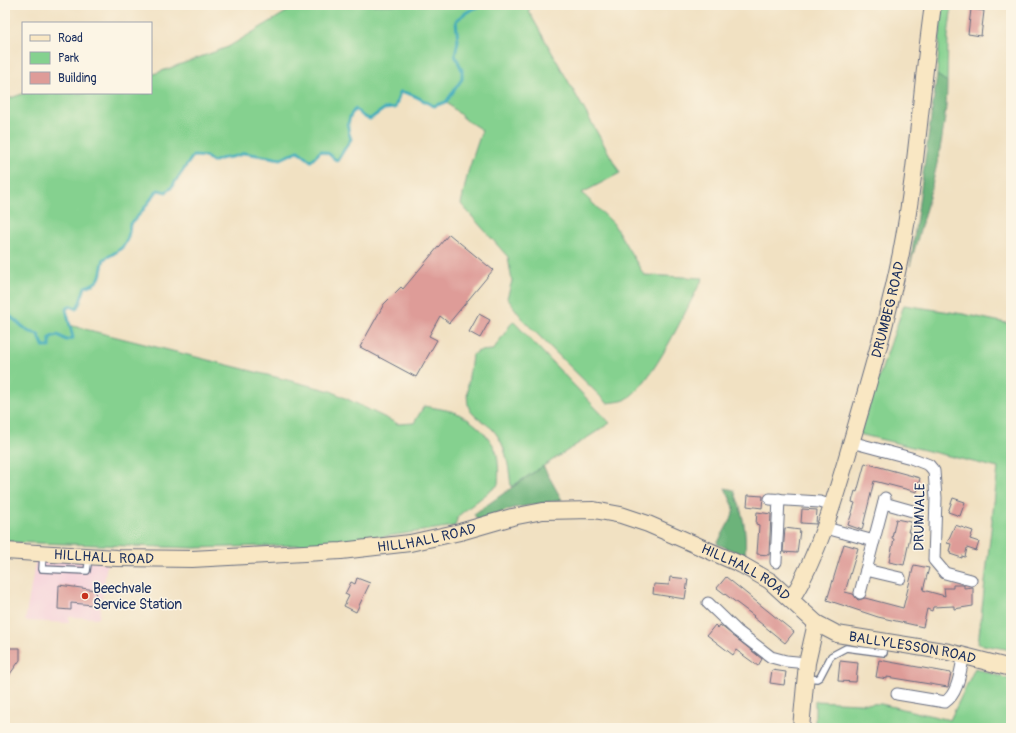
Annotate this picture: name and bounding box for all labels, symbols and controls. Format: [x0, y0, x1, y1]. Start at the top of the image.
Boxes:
legend [22, 22, 152, 94]
text: Road [58, 31, 83, 46]
text: Park [58, 51, 79, 66]
text: Building [58, 71, 97, 86]
street label: DRUMBEG ROAD [868, 260, 908, 360]
street label: DRUMVALE [910, 483, 929, 551]
street label: HILLHALL ROAD [376, 520, 478, 556]
street label: HILLHALL ROAD [699, 540, 794, 604]
street label: HILLHALL ROAD [53, 546, 154, 567]
place label: Beechvale Service Station [93, 580, 182, 613]
marker: Beechvale Service Station [80, 591, 90, 601]
street label: BALLYLESSON ROAD [848, 628, 978, 668]

